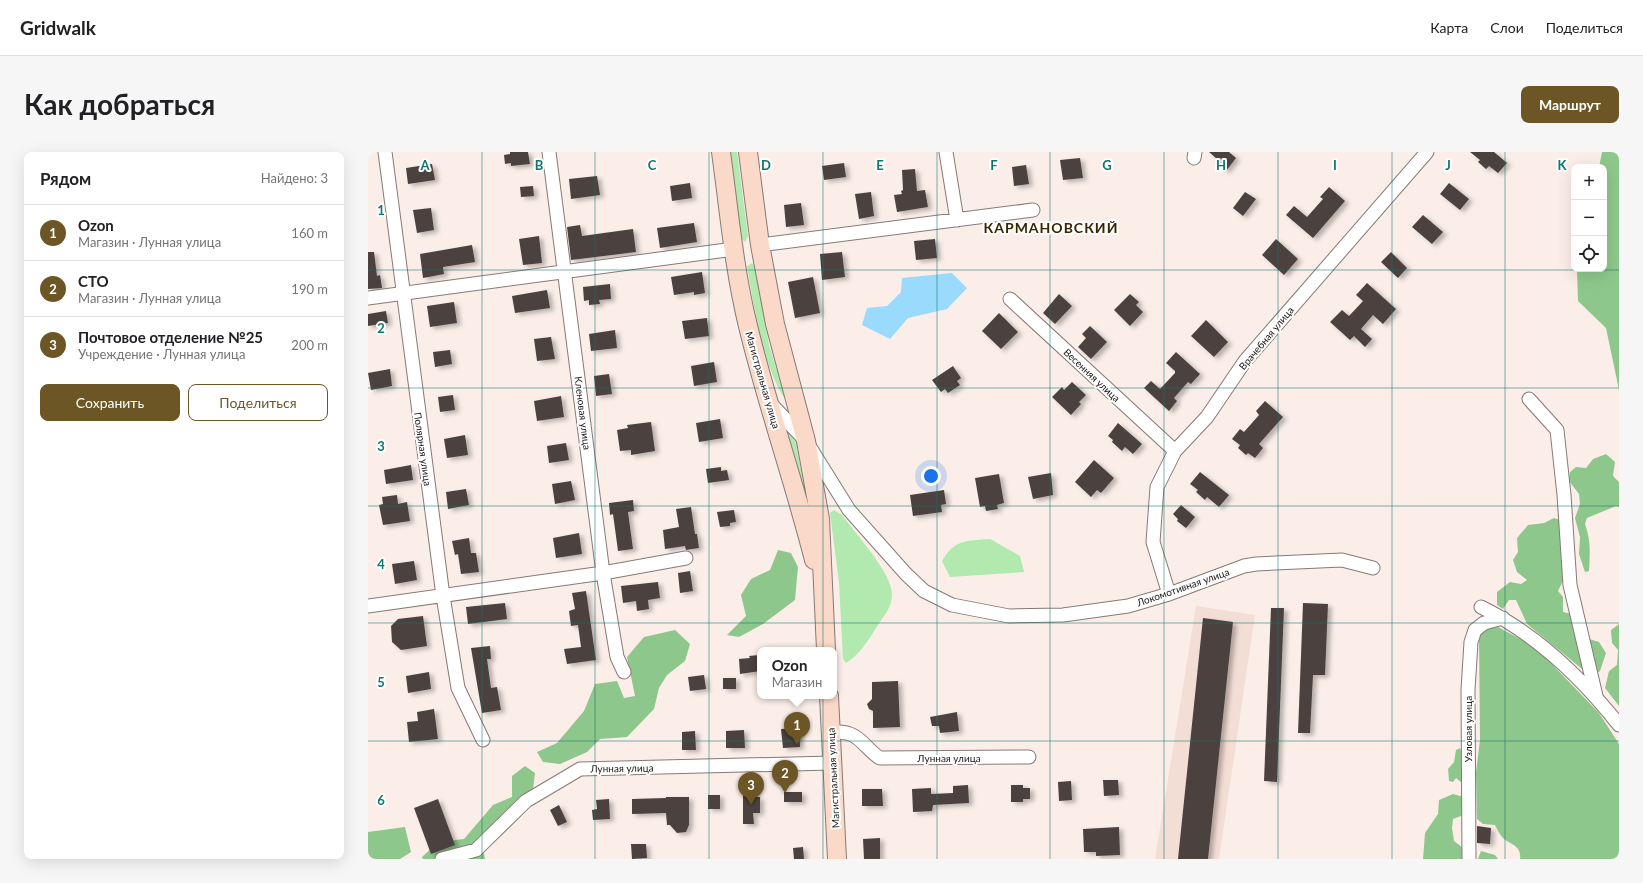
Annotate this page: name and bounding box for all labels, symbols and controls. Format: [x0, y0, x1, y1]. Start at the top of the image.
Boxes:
text: Gridwalk [20, 16, 96, 39]
text: Карта [1430, 19, 1468, 36]
text: Слои [1490, 19, 1524, 36]
text: Поделиться [1546, 19, 1623, 36]
button: Маршрут [1521, 86, 1619, 123]
text: Как добраться [24, 87, 215, 121]
text: A [419, 157, 430, 173]
text: B [535, 157, 544, 173]
text: C [648, 157, 657, 173]
text: D [761, 157, 771, 173]
text: E [876, 157, 884, 173]
text: F [990, 157, 998, 173]
text: G [1102, 157, 1112, 173]
text: H [1216, 157, 1226, 173]
text: I [1333, 157, 1337, 173]
text: J [1445, 157, 1451, 173]
text: K [1558, 157, 1568, 173]
map controls [1571, 164, 1607, 272]
button: + [1571, 164, 1607, 200]
text: Рядом [40, 168, 91, 189]
text: Найдено: 3 [261, 170, 328, 186]
button: − [1571, 200, 1607, 236]
text: 1 [377, 202, 385, 218]
text: Ozon [78, 216, 114, 234]
district label: КАРМАНОВСКИЙ [984, 219, 1118, 236]
text: 1 [49, 225, 57, 241]
text: 160 m [291, 225, 328, 241]
text: Магазин · Лунная улица [78, 234, 221, 250]
button: locate [1571, 236, 1607, 272]
text: СТО [78, 272, 109, 290]
text: 2 [49, 281, 57, 297]
text: 190 m [291, 281, 328, 297]
text: Магазин · Лунная улица [78, 290, 221, 306]
street label: Врачебная улица [1236, 304, 1296, 372]
text: 2 [377, 320, 385, 336]
text: Почтовое отделение №25 [78, 328, 263, 346]
street label: Магистральная улица [743, 330, 783, 430]
text: 3 [49, 337, 57, 353]
text: 200 m [291, 337, 328, 353]
text: Учреждение · Лунная улица [78, 346, 245, 362]
street label: Весенняя улица [1061, 346, 1123, 404]
street label: Кленовая улица [573, 376, 593, 450]
button: Сохранить [40, 384, 180, 421]
button: Поделиться [188, 384, 328, 421]
street label: Полярная улица [412, 411, 434, 487]
text: 3 [377, 438, 385, 454]
your location [921, 466, 941, 486]
text: 4 [377, 556, 385, 572]
street label: Локомотивная улица [1134, 566, 1231, 609]
popup [757, 647, 837, 699]
text: Ozon [772, 656, 807, 674]
text: 5 [377, 674, 385, 690]
text: Магазин [772, 674, 822, 690]
street label: Узловая улица [1462, 696, 1474, 762]
pin: 1 [784, 712, 810, 745]
street label: Магистральная улица [824, 728, 842, 828]
street label: Лунная улица [916, 752, 981, 764]
pin: 2 [772, 760, 798, 793]
street label: Лунная улица [589, 761, 654, 775]
pin: 3 [738, 772, 764, 805]
text: 6 [377, 792, 385, 808]

